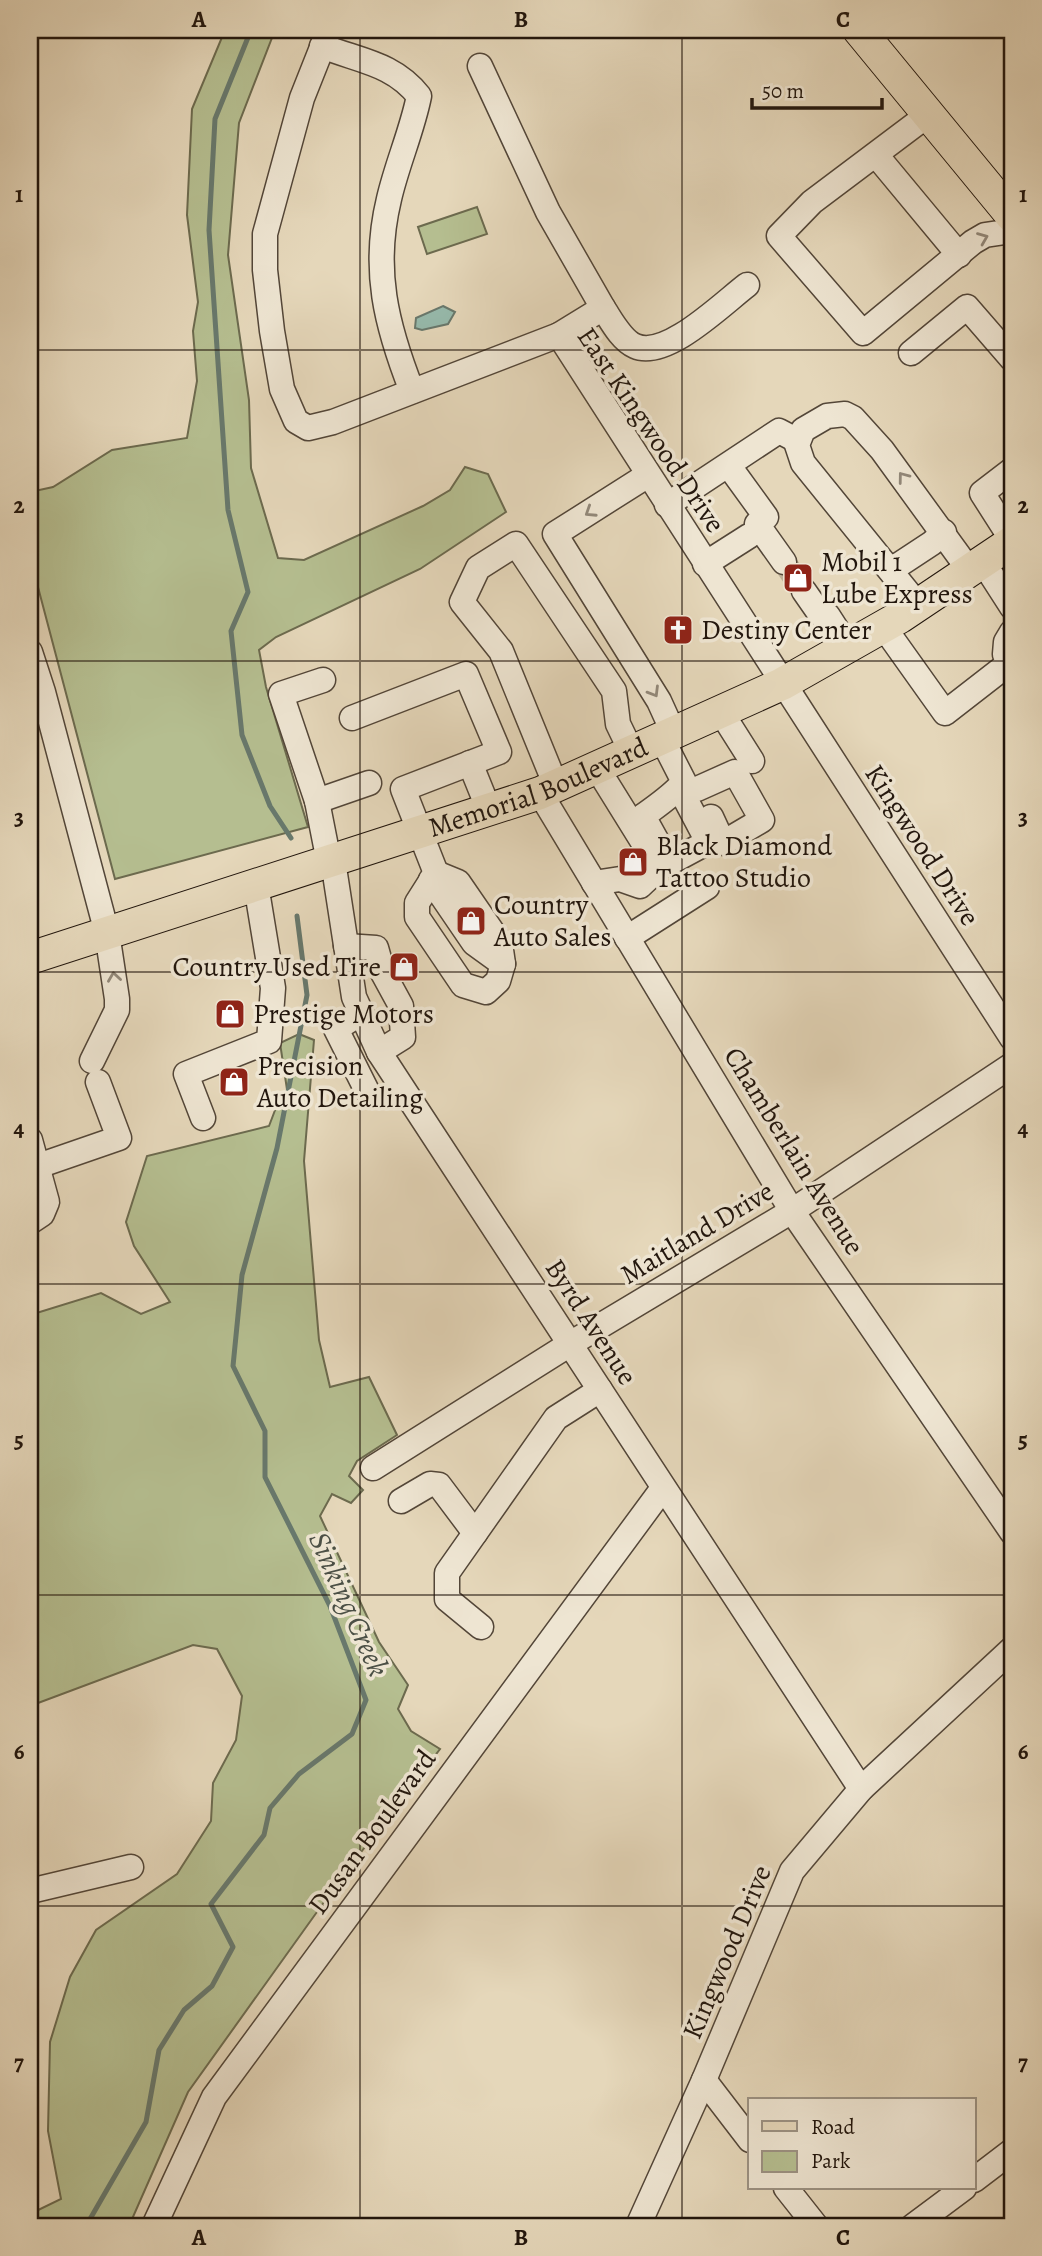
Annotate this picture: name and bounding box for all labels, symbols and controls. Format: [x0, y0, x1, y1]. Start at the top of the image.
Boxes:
text: A [191, 4, 207, 35]
text: B [514, 4, 528, 35]
text: C [836, 4, 850, 35]
scale bar [752, 66, 881, 110]
text: 50 m [762, 77, 804, 105]
text: 1 [15, 179, 23, 210]
text: 1 [1019, 179, 1027, 210]
one-way arrow [976, 233, 988, 247]
street label: East Kingwood Drive [568, 320, 734, 540]
one-way arrow [898, 472, 911, 485]
text: 2 [13, 490, 25, 521]
text: 2 [1017, 490, 1029, 521]
one-way arrow [585, 504, 598, 517]
place label: Mobil 1 Lube Express [821, 543, 973, 613]
shop icon: Mobil 1 Lube Express [781, 561, 815, 595]
place label: Destiny Center [701, 611, 872, 649]
church icon: Destiny Center [661, 613, 695, 647]
one-way arrow [646, 685, 659, 698]
street label: Memorial Boulevard [423, 728, 655, 847]
street label: Kingwood Drive [856, 757, 988, 933]
text: 3 [14, 802, 24, 833]
text: 3 [1018, 802, 1028, 833]
place label: Black Diamond Tattoo Studio [656, 827, 833, 897]
shop icon: Black Diamond Tattoo Studio [616, 845, 650, 879]
place label: Country Auto Sales [493, 886, 612, 956]
shop icon: Country Auto Sales [454, 904, 488, 938]
place label: Country Used Tire [172, 948, 381, 986]
shop icon: Country Used Tire [387, 950, 421, 984]
one-way arrow [107, 971, 122, 983]
place label: Prestige Motors [253, 995, 434, 1033]
shop icon: Prestige Motors [213, 997, 247, 1031]
street label: Chamberlain Avenue [715, 1040, 873, 1262]
place label: Precision Auto Detailing [256, 1047, 423, 1117]
shop icon: Precision Auto Detailing [217, 1065, 251, 1099]
text: 4 [14, 1113, 25, 1144]
text: 4 [1018, 1113, 1029, 1144]
street label: Maitland Drive [613, 1172, 781, 1294]
street label: Byrd Avenue [536, 1252, 646, 1392]
text: 5 [14, 1424, 24, 1455]
text: 5 [1018, 1424, 1028, 1455]
water label: Sinking Creek [299, 1525, 399, 1683]
text: 6 [14, 1736, 25, 1767]
text: 6 [1018, 1736, 1029, 1767]
street label: Dusan Boulevard [299, 1741, 445, 1922]
street label: Kingwood Drive [673, 1859, 781, 2045]
text: 7 [14, 2047, 24, 2078]
text: 7 [1018, 2047, 1028, 2078]
legend [748, 2098, 976, 2190]
text: Road [811, 2113, 855, 2141]
text: Park [811, 2147, 851, 2175]
text: A [191, 2222, 207, 2253]
text: B [514, 2222, 528, 2253]
text: C [836, 2222, 850, 2253]

